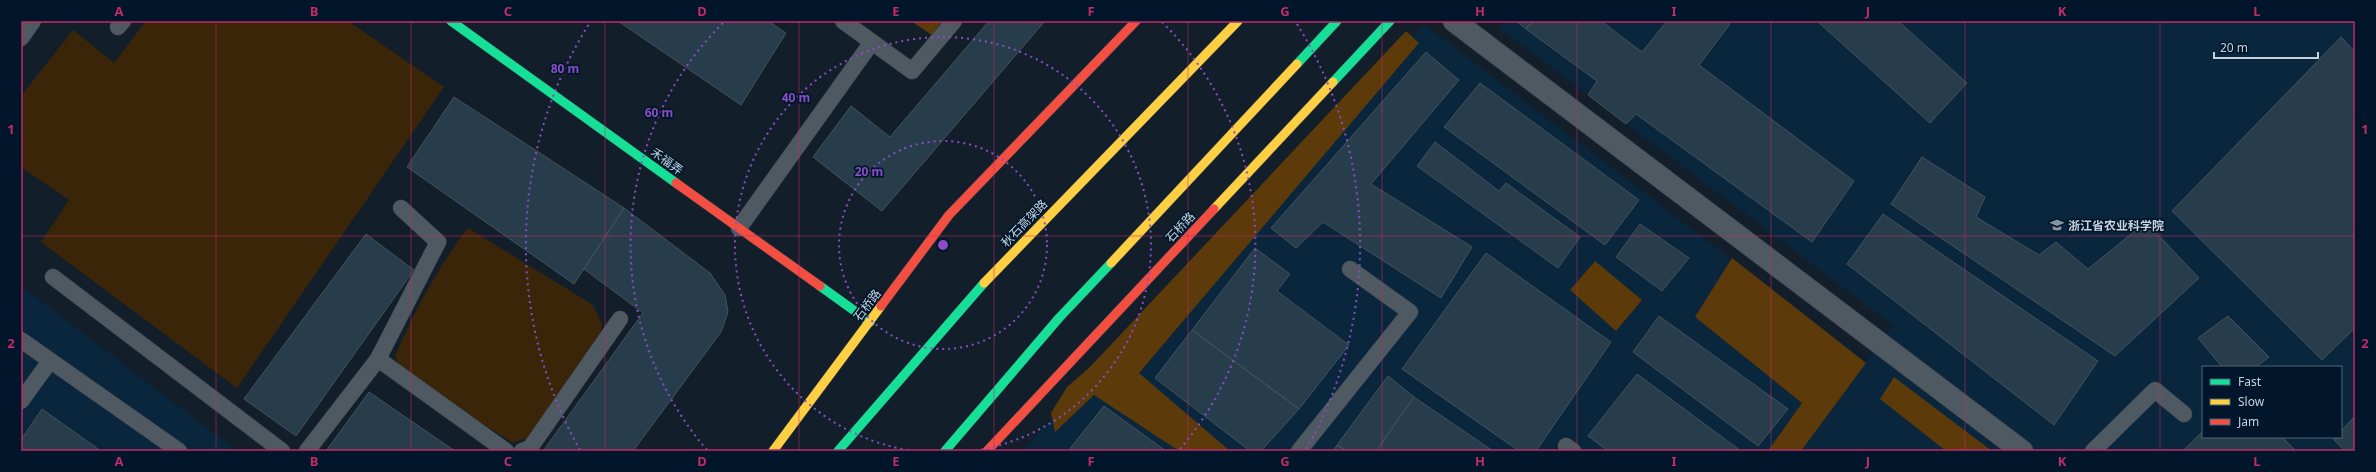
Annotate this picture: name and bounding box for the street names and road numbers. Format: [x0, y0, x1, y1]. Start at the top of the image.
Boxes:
street label: 禾福弄 [647, 144, 687, 178]
street label: 秋石高架路 [997, 196, 1051, 250]
street label: 石桥路 [1162, 208, 1198, 246]
street label: 石桥路 [849, 286, 885, 324]

